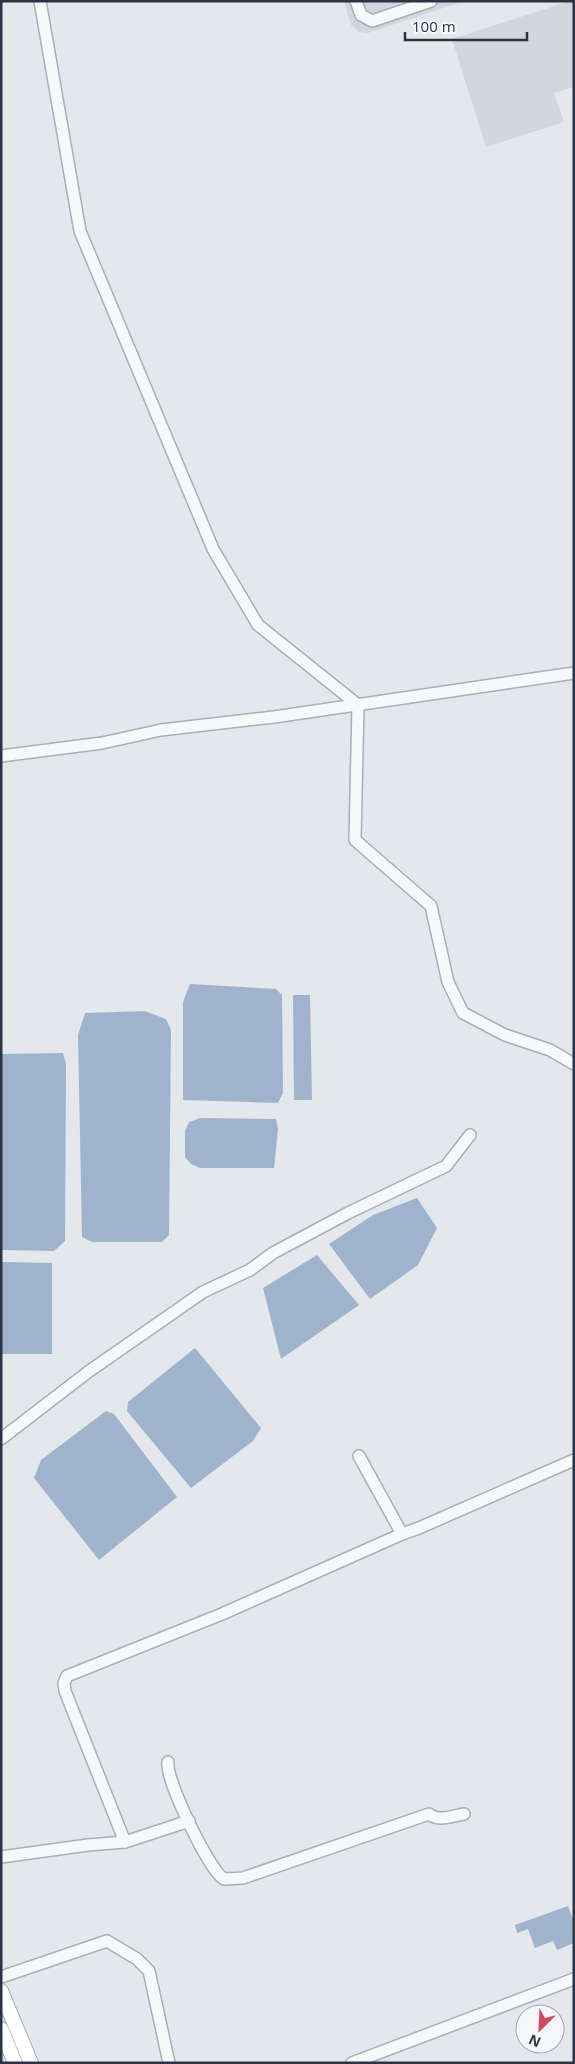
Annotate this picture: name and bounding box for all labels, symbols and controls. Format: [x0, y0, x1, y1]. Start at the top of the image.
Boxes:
scale bar [405, 10, 528, 42]
text: 100 m [412, 16, 456, 36]
north arrow [515, 2004, 565, 2054]
text: N [525, 2030, 544, 2052]

